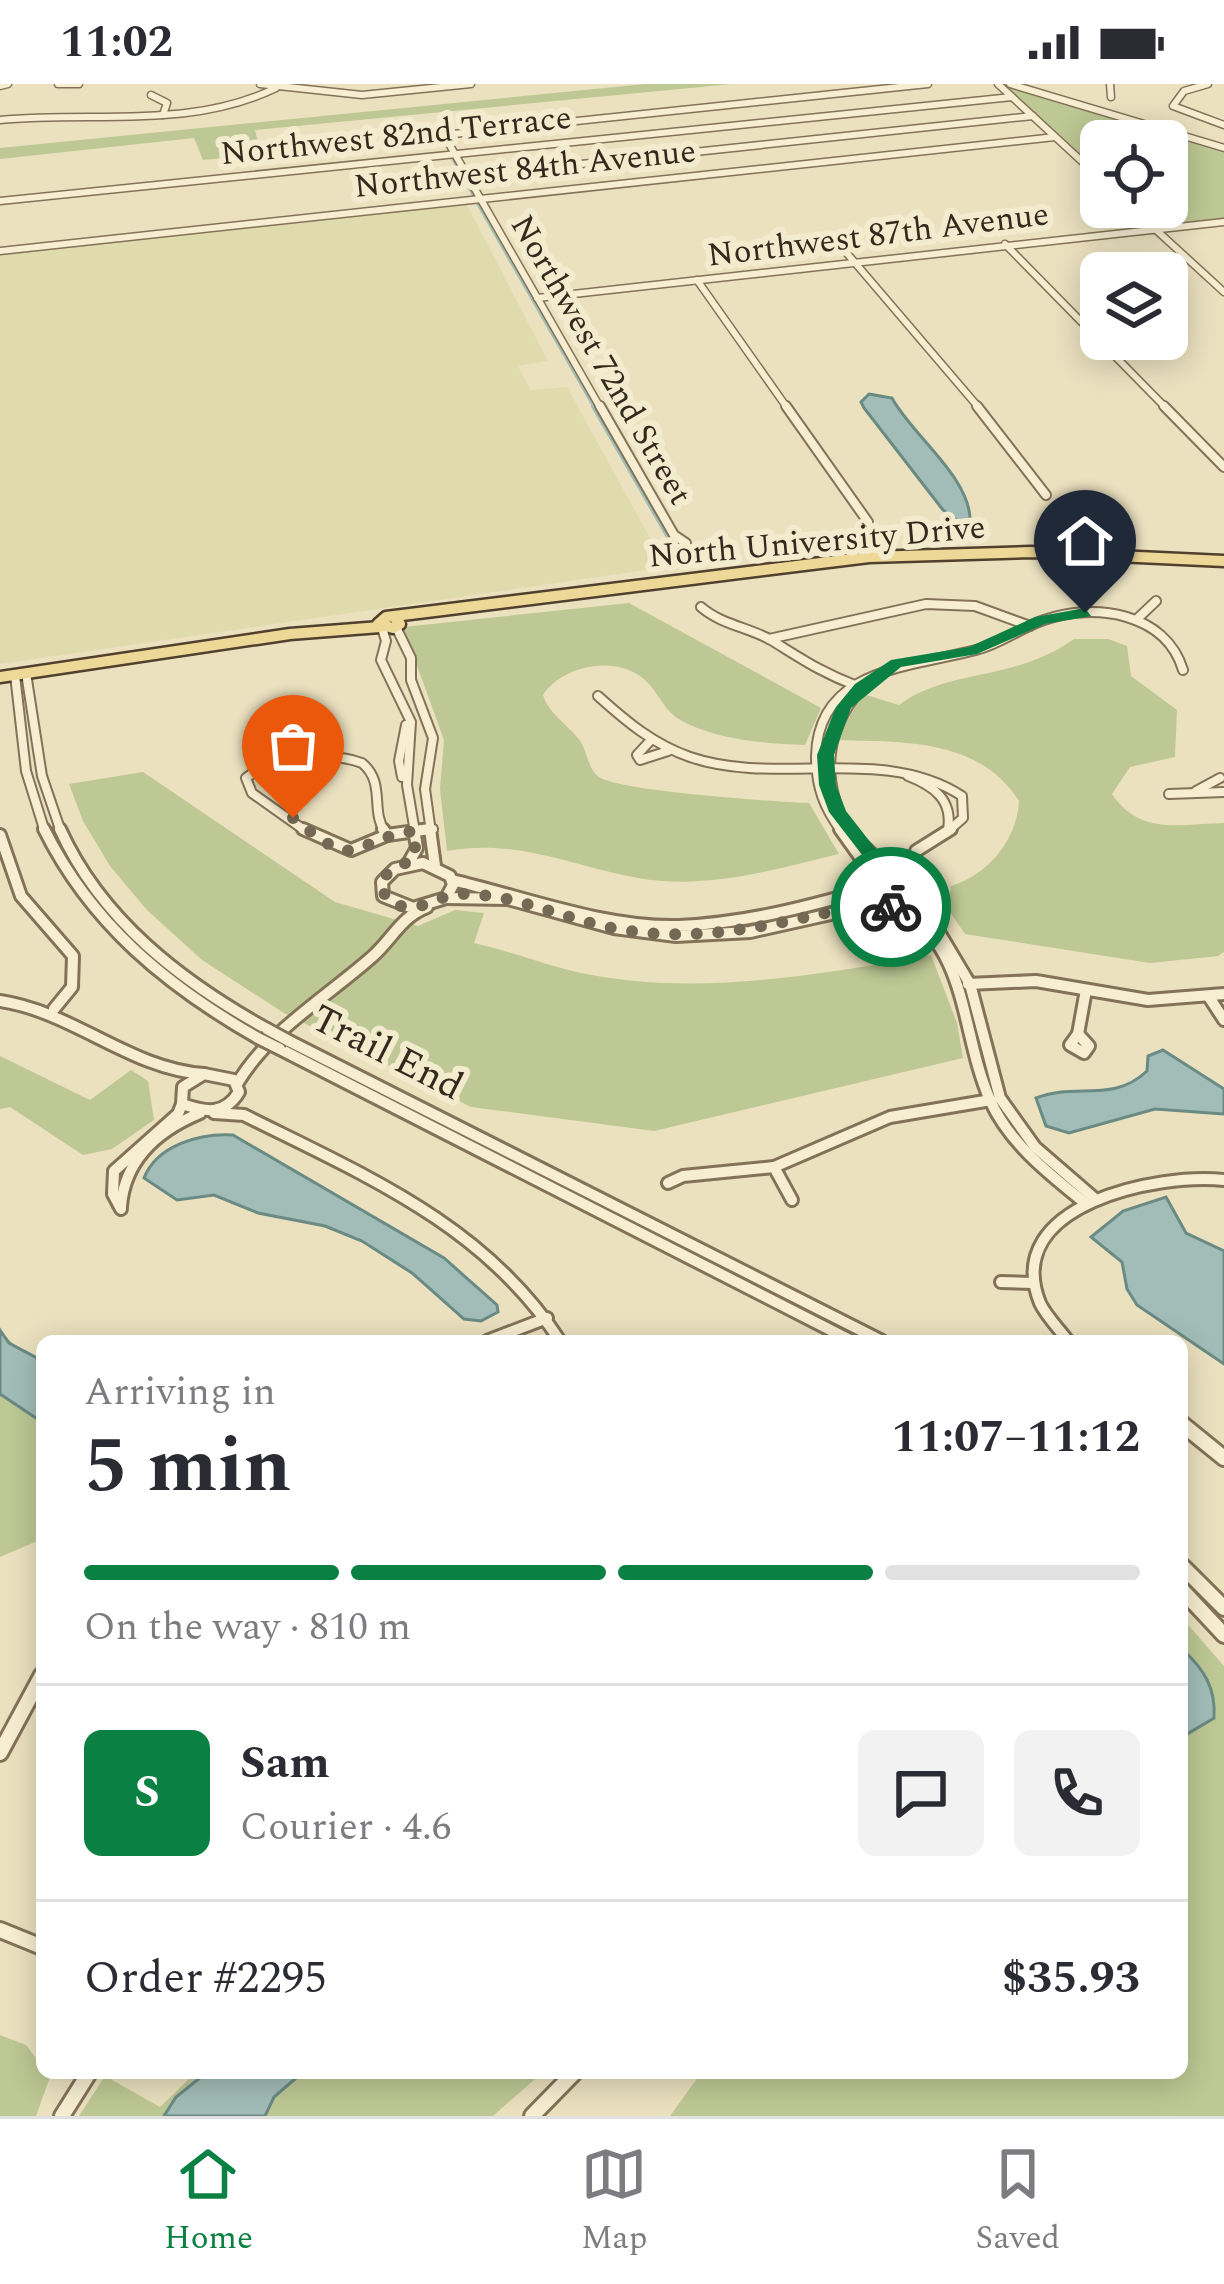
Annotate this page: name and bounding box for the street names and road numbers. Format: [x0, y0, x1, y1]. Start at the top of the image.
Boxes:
street label: Northwest 82nd Terrace [218, 93, 574, 179]
street label: Northwest 84th Avenue [352, 126, 698, 212]
street label: Northwest 87th Avenue [704, 189, 1052, 281]
street label: Northwest 72nd Street [497, 205, 705, 515]
street label: North University Drive [647, 502, 987, 582]
street label: Trail End [301, 990, 473, 1116]

